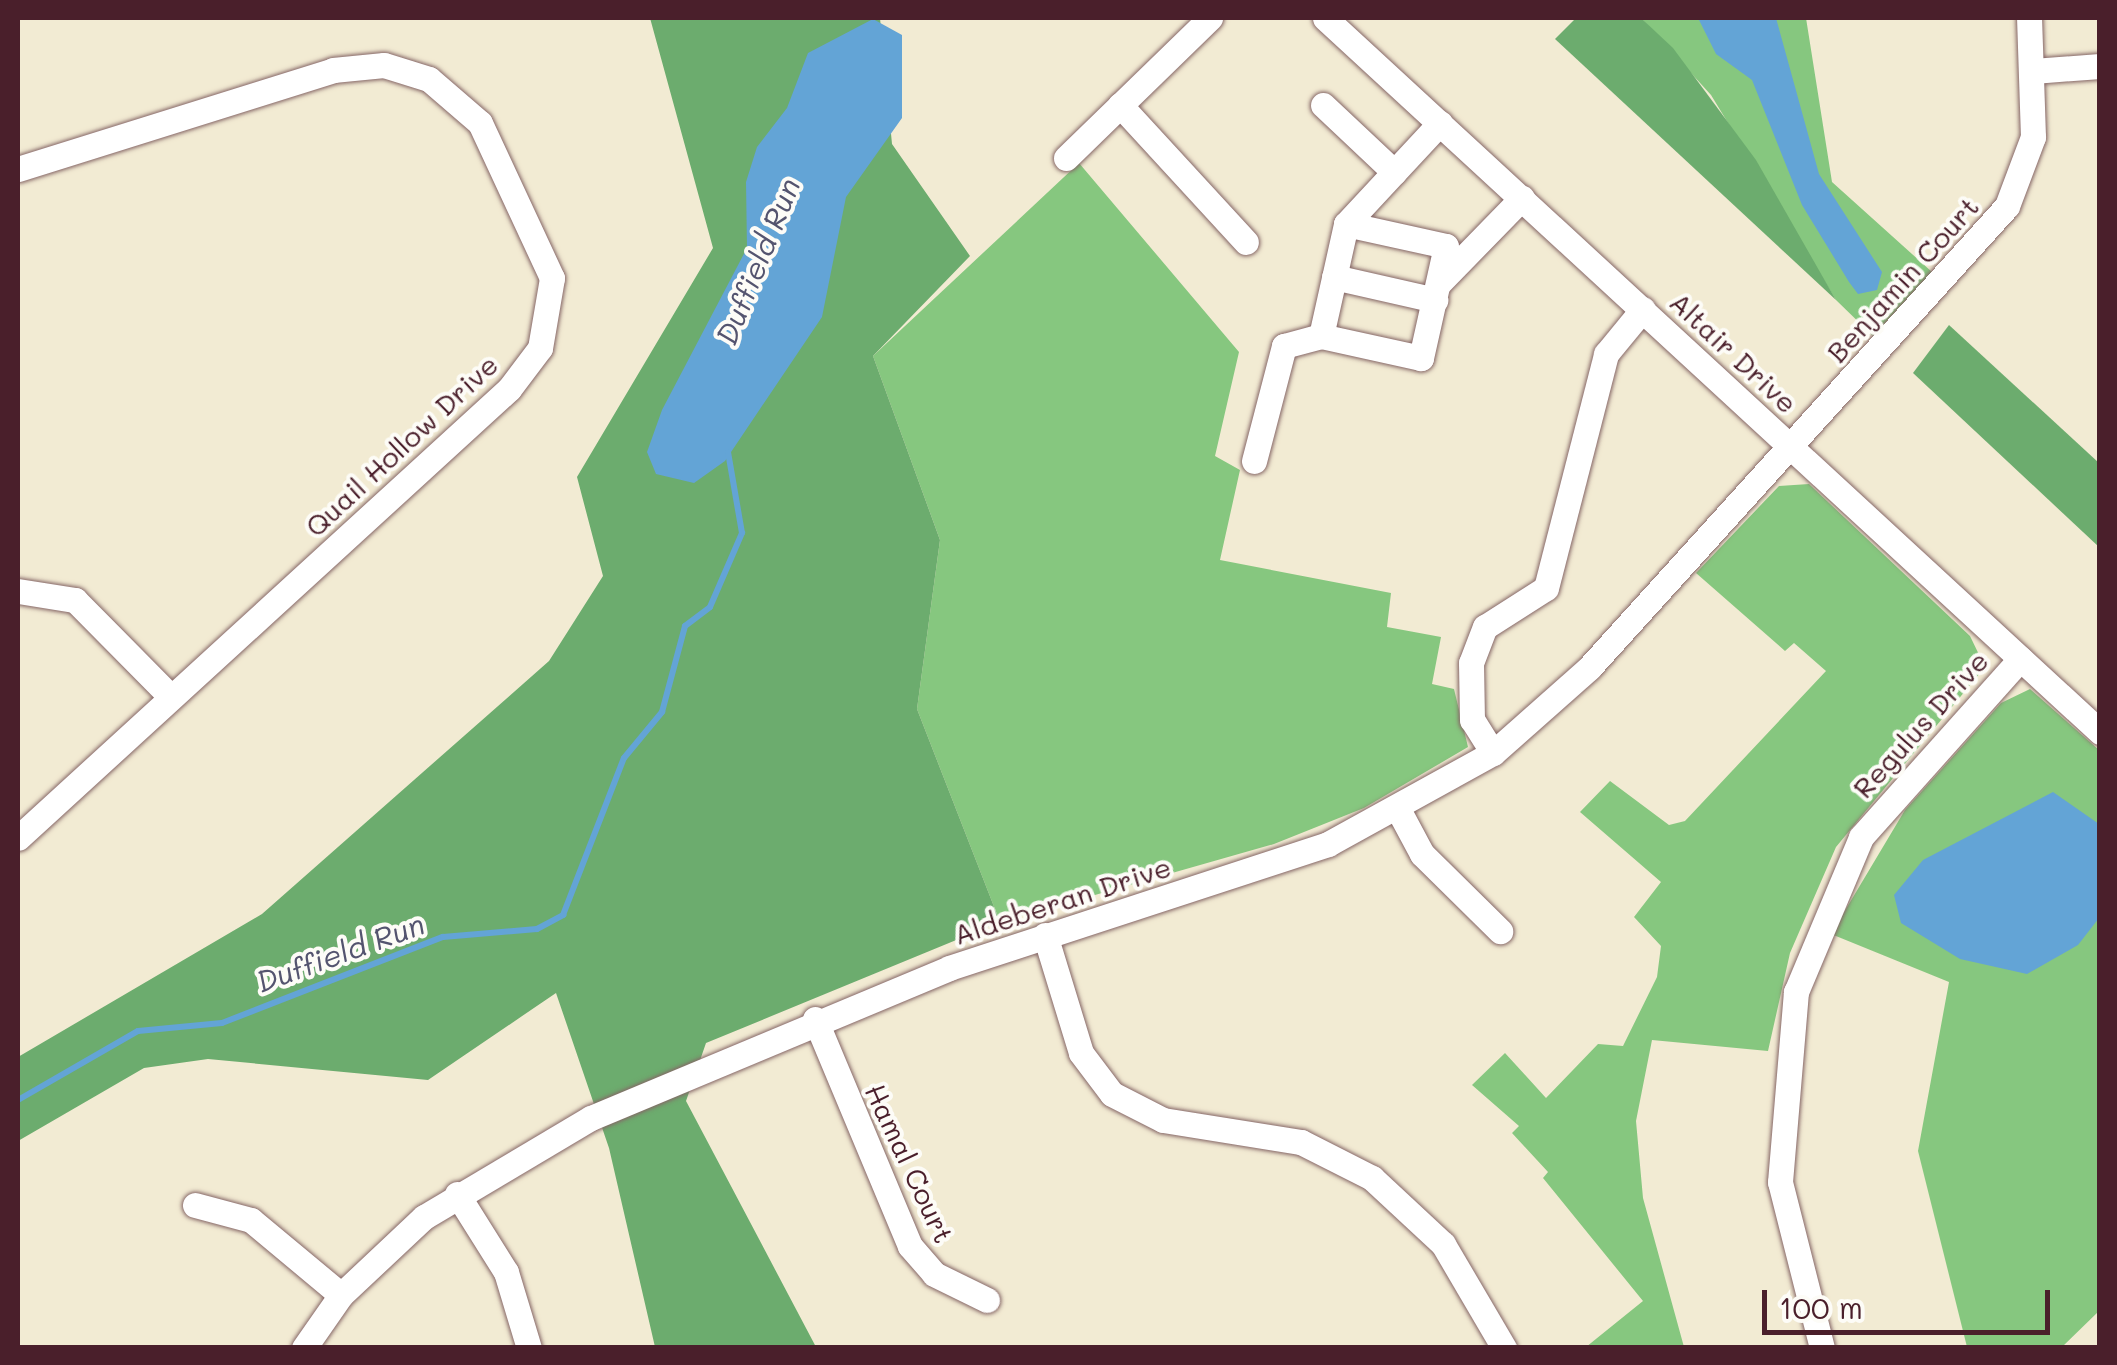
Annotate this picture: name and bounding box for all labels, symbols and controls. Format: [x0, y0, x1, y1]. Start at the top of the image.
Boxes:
water label: Duffield Run [707, 172, 807, 350]
street label: Benjamin Court [1819, 189, 1985, 369]
street label: Altair Drive [1663, 285, 1805, 419]
street label: Quail Hollow Drive [298, 347, 504, 543]
street label: Regulus Drive [1845, 644, 1995, 804]
street label: Aldeberan Drive [949, 849, 1175, 951]
water label: Duffield Run [251, 905, 429, 999]
street label: Hamal Court [859, 1078, 961, 1248]
scale bar [1767, 1270, 2054, 1332]
text: 100 m [1779, 1287, 1863, 1327]

